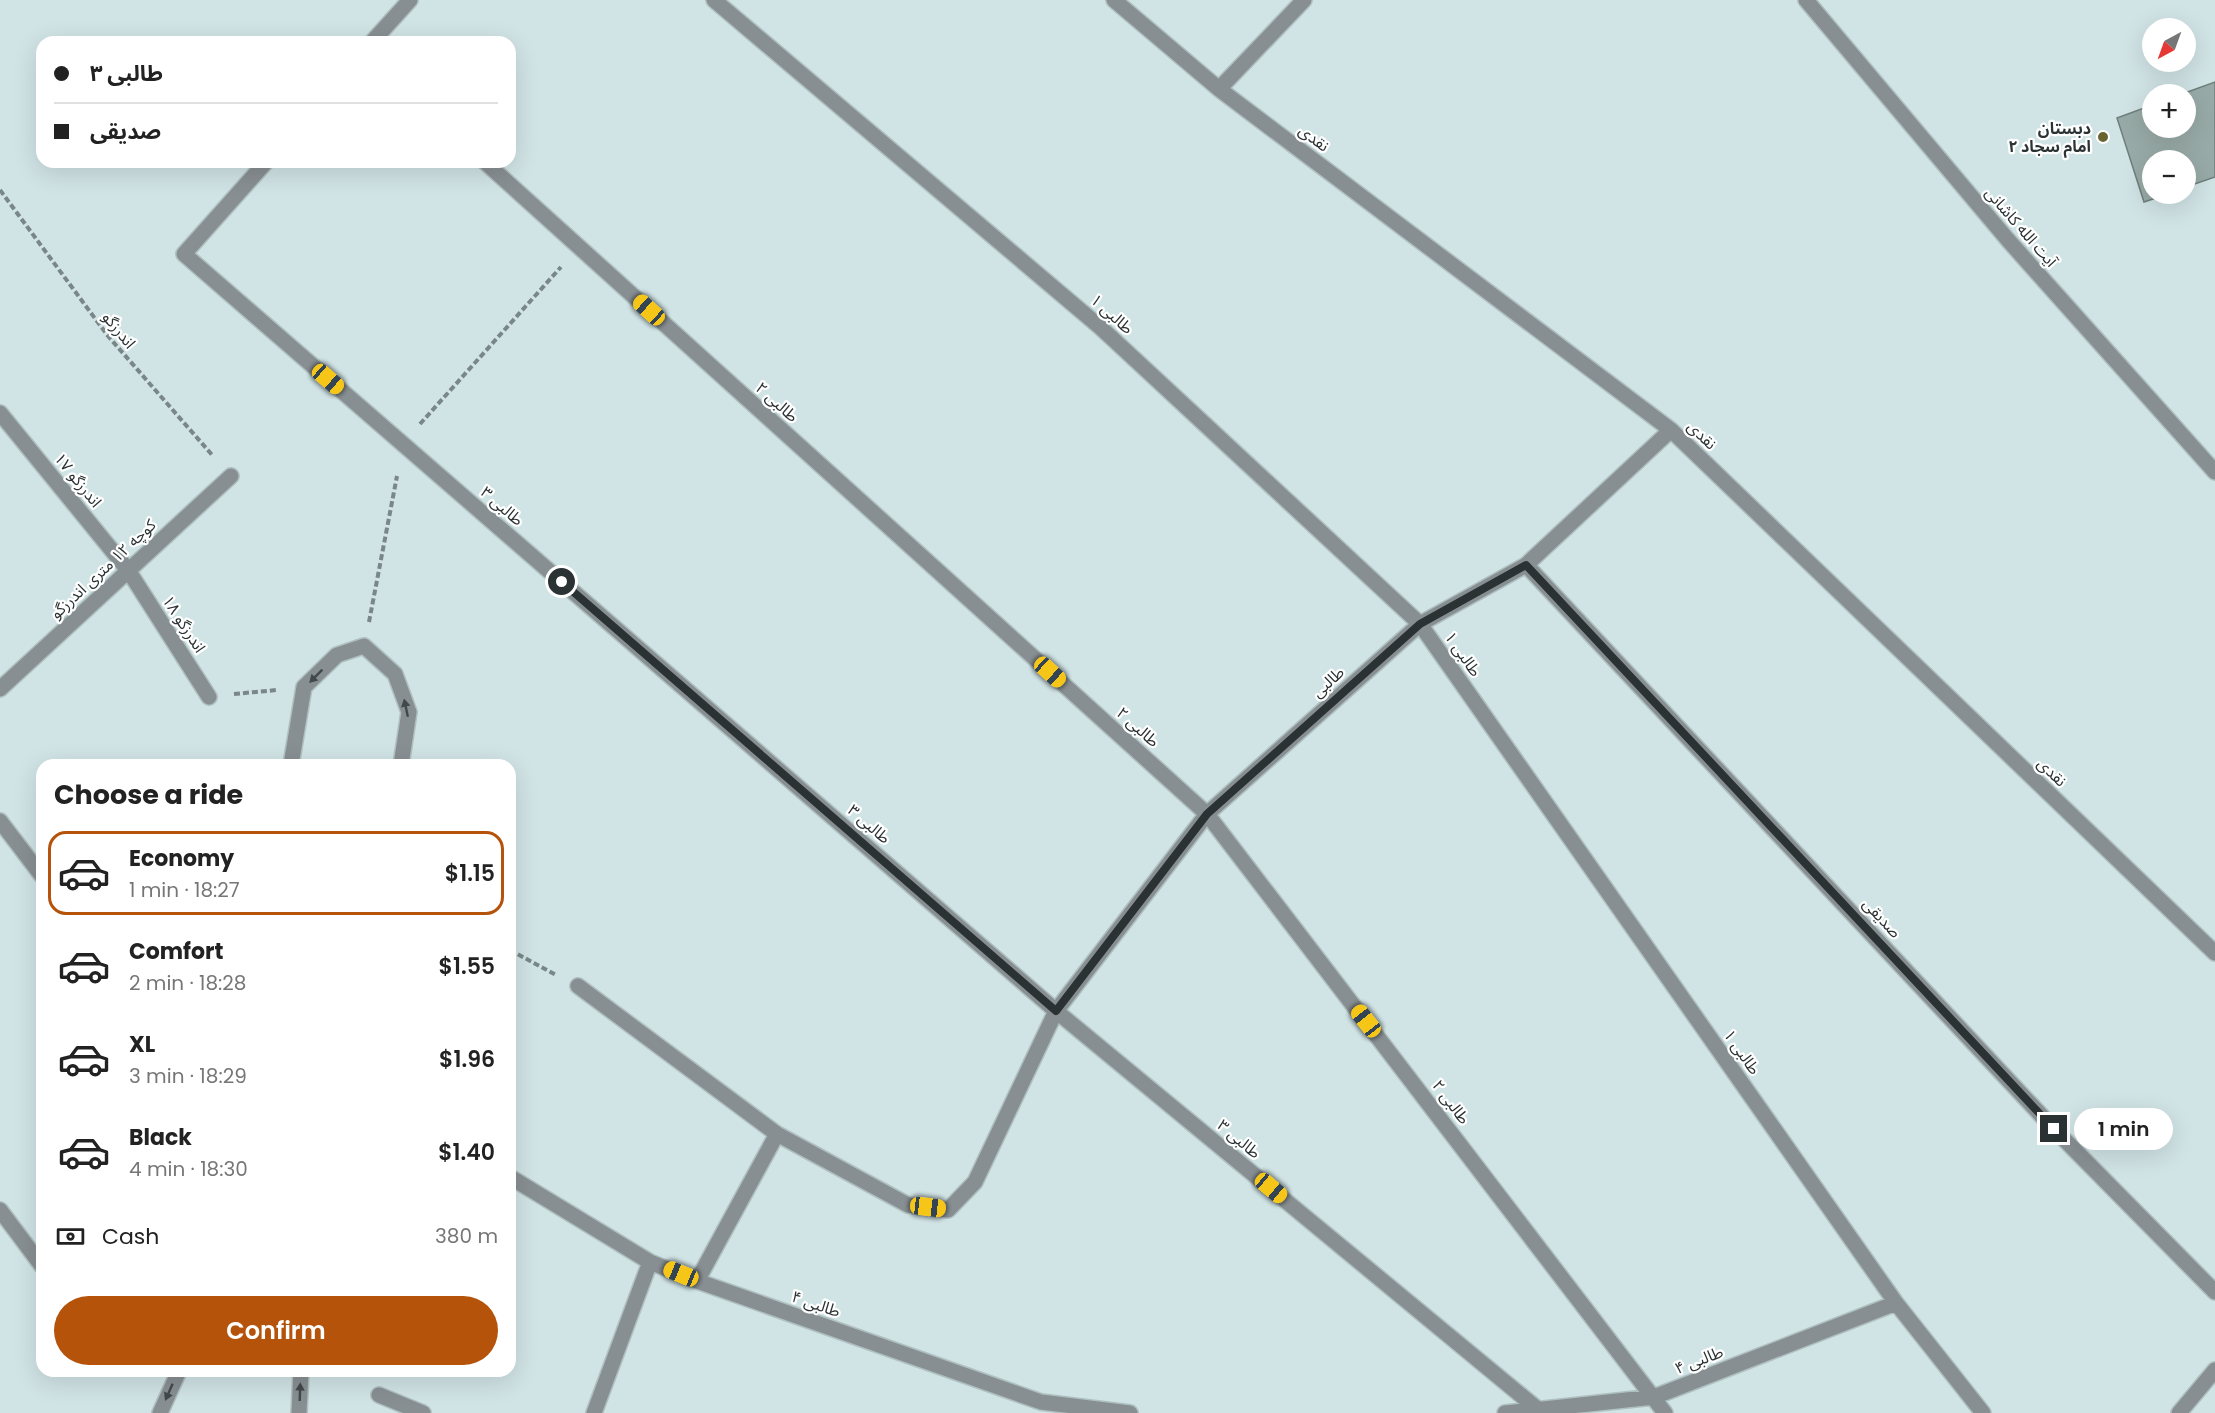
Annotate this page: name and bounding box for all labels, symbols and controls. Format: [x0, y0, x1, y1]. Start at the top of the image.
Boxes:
north arrow [2142, 18, 2196, 72]
map controls [2142, 18, 2196, 204]
text: طالبی ۳ [90, 58, 163, 89]
button: + [2142, 84, 2196, 138]
text: صدیقی [90, 116, 161, 147]
place label: دبستان امام سجاد ۲ [2008, 117, 2091, 158]
street label: نقدی [1294, 119, 1334, 157]
marker: دبستان امام سجاد ۲ [2096, 130, 2110, 144]
button: − [2142, 150, 2196, 204]
street label: آیت الله کاشانی [1980, 182, 2063, 273]
street label: طالبی ۱ [1086, 289, 1139, 339]
car [630, 291, 668, 329]
street label: اندرزگو [97, 306, 141, 354]
car [309, 360, 347, 398]
street label: طالبی ۲ [751, 377, 804, 427]
street label: نقدی [1682, 415, 1722, 455]
street label: اندرزگو ۱۷ [49, 448, 107, 512]
street label: طالبی ۳ [475, 481, 529, 531]
street label: کوچه ۱۲ متری اندرزگو [45, 514, 161, 624]
route start [548, 568, 575, 595]
street label: اندرزگو ۱۸ [157, 591, 211, 657]
street label: طالبی ۱ [1439, 627, 1487, 681]
car [1031, 653, 1069, 691]
street label: طالبی [1307, 661, 1350, 703]
one-way arrow [309, 668, 323, 682]
one-way arrow [401, 698, 410, 717]
street label: طالبی ۲ [1112, 702, 1165, 752]
street label: نقدی [2032, 752, 2072, 792]
text: Choose a ride [54, 776, 243, 813]
street label: طالبی ۳ [842, 799, 896, 849]
text: Economy [129, 843, 234, 874]
icon: car [57, 846, 111, 900]
text: $1.15 [445, 858, 495, 889]
text: 1 min · 18:27 [129, 876, 240, 904]
street label: صدیقی [1857, 893, 1907, 943]
text: Comfort [129, 936, 223, 967]
icon: car [57, 939, 111, 993]
text: $1.55 [439, 951, 495, 982]
text: 2 min · 18:28 [129, 969, 246, 997]
car [1348, 1001, 1384, 1041]
street label: طالبی ۱ [1718, 1025, 1766, 1079]
text: XL [129, 1029, 155, 1060]
icon: car [57, 1032, 111, 1086]
text: $1.96 [439, 1044, 495, 1075]
text: 3 min · 18:29 [129, 1062, 247, 1090]
street label: طالبی ۲ [1427, 1075, 1475, 1129]
callout: 1 min [2075, 1108, 2174, 1150]
street label: طالبی ۳ [1212, 1114, 1266, 1164]
route end [2040, 1115, 2067, 1142]
text: 1 min [2098, 1115, 2149, 1143]
text: Black [129, 1122, 192, 1153]
icon: car [57, 1125, 111, 1179]
text: $1.40 [438, 1137, 495, 1168]
text: 4 min · 18:30 [129, 1155, 248, 1183]
car [1251, 1170, 1291, 1206]
car [909, 1196, 947, 1218]
icon: cash [54, 1220, 87, 1253]
text: Cash [102, 1221, 159, 1252]
text: 380 m [435, 1222, 498, 1250]
car [661, 1259, 701, 1289]
street label: طالبی ۴ [788, 1285, 844, 1323]
button: Confirm [54, 1296, 498, 1365]
street label: طالبی ۴ [1671, 1340, 1727, 1380]
one-way arrow [295, 1382, 304, 1401]
one-way arrow [164, 1383, 174, 1401]

